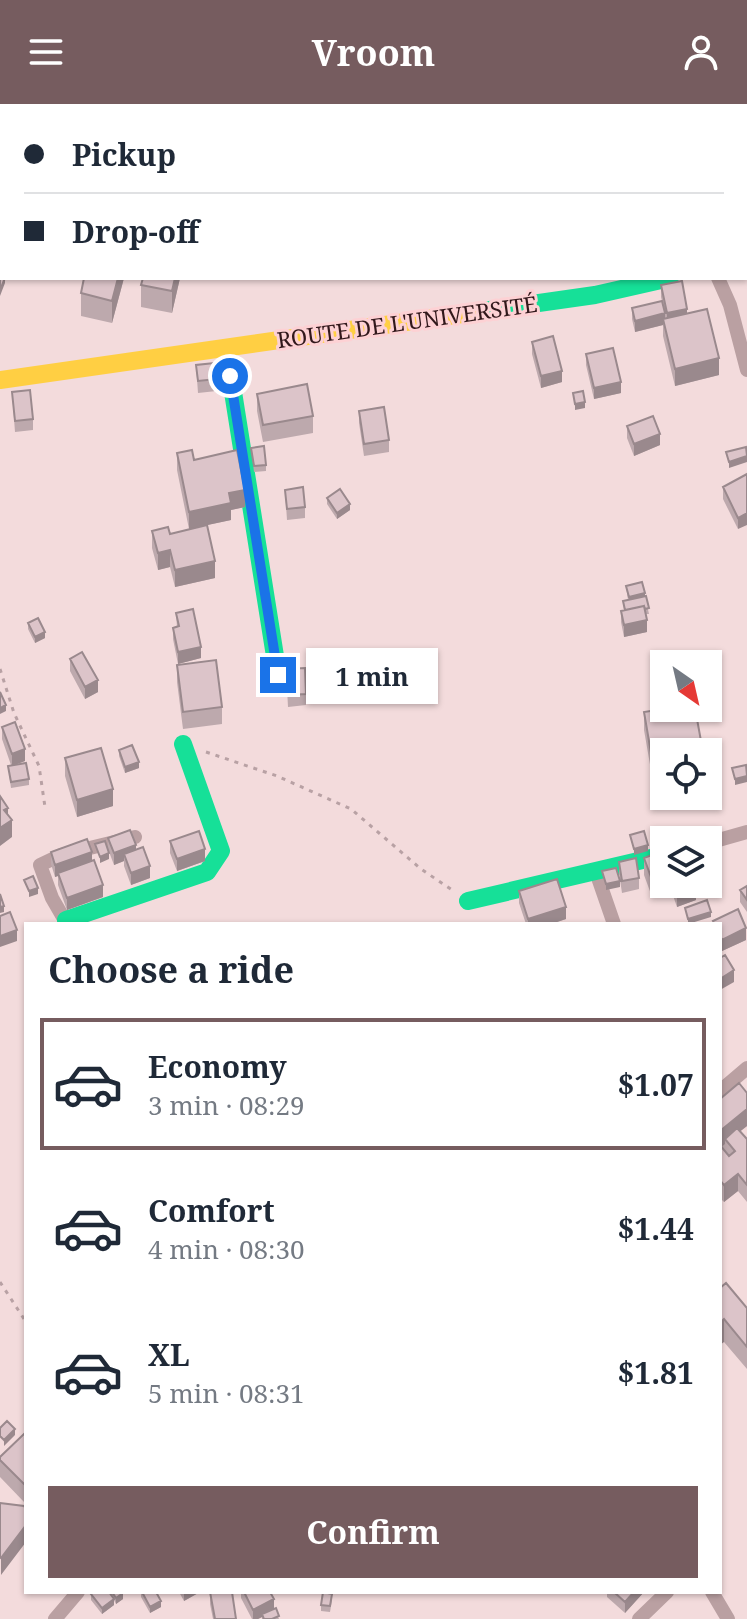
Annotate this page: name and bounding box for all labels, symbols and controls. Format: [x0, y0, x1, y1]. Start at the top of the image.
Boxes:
text: Vroom [312, 28, 435, 77]
icon: menu [24, 30, 68, 74]
icon: person [679, 30, 723, 74]
text: Pickup [72, 134, 176, 175]
text: Drop-off [72, 211, 199, 252]
street label: ROUTE DE L'UNIVERSITÉ [275, 288, 539, 354]
route start [212, 358, 248, 394]
callout: 1 min [306, 647, 438, 703]
north arrow [650, 650, 722, 722]
map controls [650, 650, 722, 898]
route end [260, 657, 296, 693]
text: 1 min [335, 658, 409, 694]
button: locate [650, 738, 722, 810]
button: layers [650, 826, 722, 898]
text: Choose a ride [48, 945, 294, 994]
text: Economy [148, 1046, 287, 1087]
icon: car [52, 1048, 124, 1120]
text: $1.07 [617, 1064, 694, 1105]
text: 3 min · 08:29 [148, 1087, 305, 1123]
text: Comfort [148, 1190, 275, 1231]
icon: car [52, 1192, 124, 1264]
text: $1.44 [617, 1208, 694, 1249]
text: 4 min · 08:30 [148, 1231, 305, 1267]
text: XL [148, 1334, 190, 1375]
icon: car [52, 1336, 124, 1408]
text: $1.81 [617, 1352, 694, 1393]
text: 5 min · 08:31 [148, 1375, 305, 1411]
button: Confirm [48, 1486, 698, 1578]

